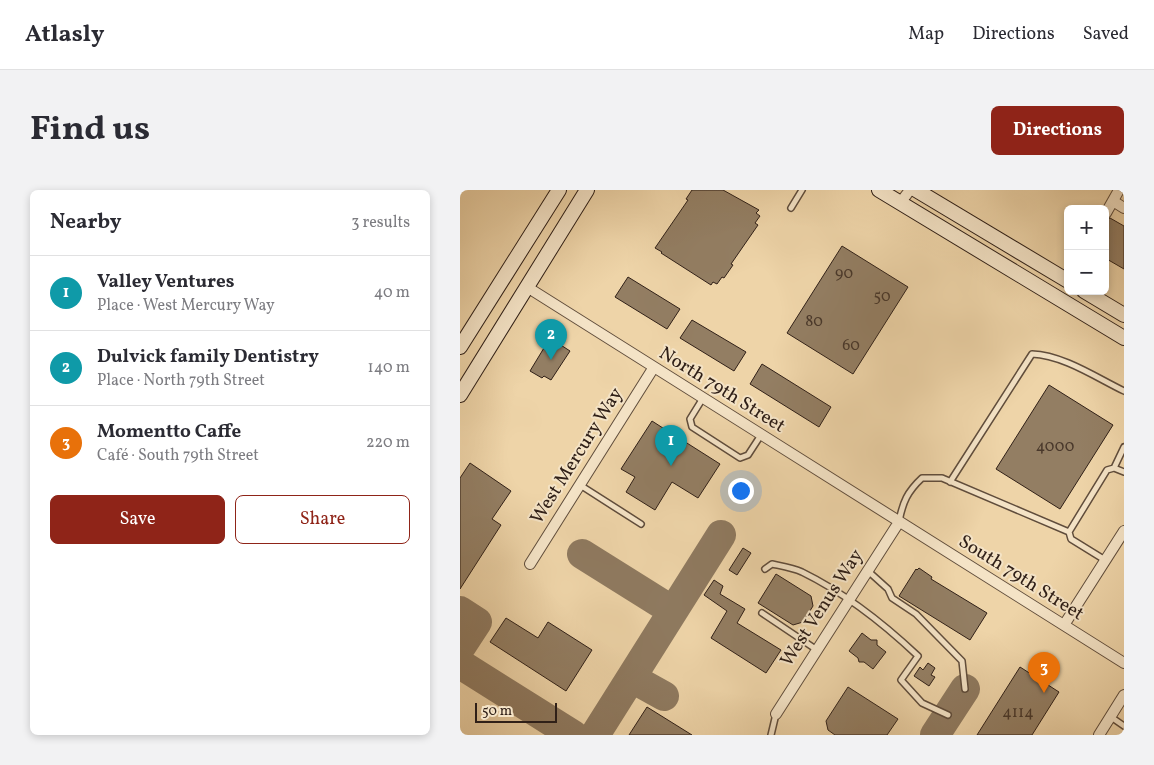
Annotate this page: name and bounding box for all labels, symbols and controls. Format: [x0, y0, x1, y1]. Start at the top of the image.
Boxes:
text: Atlasly [25, 18, 104, 52]
text: Map [908, 22, 944, 47]
text: Directions [972, 22, 1055, 47]
text: Saved [1083, 22, 1129, 47]
text: Find us [30, 106, 150, 154]
button: Directions [991, 106, 1124, 155]
map controls [1064, 205, 1109, 295]
button: + [1064, 205, 1109, 250]
text: Nearby [50, 208, 121, 237]
text: 3 results [351, 212, 410, 234]
button: − [1064, 250, 1109, 295]
house number: 90 [835, 263, 853, 285]
text: Valley Ventures [97, 269, 235, 295]
text: 1 [63, 282, 69, 304]
text: 40 m [374, 282, 410, 304]
house number: 50 [874, 286, 891, 308]
text: Place · West Mercury Way [97, 295, 275, 317]
house number: 80 [805, 311, 823, 333]
pin: 2 [535, 319, 567, 360]
house number: 60 [842, 335, 860, 357]
street label: North 79th Street [654, 341, 790, 439]
text: Dulvick family Dentistry [97, 344, 319, 370]
text: 2 [62, 357, 70, 379]
text: 140 m [368, 357, 410, 379]
text: Place · North 79th Street [97, 370, 265, 392]
street label: West Mercury Way [525, 383, 629, 529]
text: Momentto Caffe [97, 419, 241, 445]
pin: 1 [655, 425, 687, 466]
text: 3 [62, 432, 70, 454]
text: 220 m [366, 432, 410, 454]
house number: 4000 [1036, 436, 1074, 458]
text: Café · South 79th Street [97, 445, 259, 467]
your location [728, 478, 754, 504]
button: Save [50, 495, 225, 544]
button: Share [235, 495, 410, 544]
street label: South 79th Street [953, 529, 1089, 627]
street label: West Venus Way [774, 544, 870, 672]
pin: 3 [1028, 652, 1060, 693]
scale bar [475, 700, 558, 723]
text: 50 m [482, 702, 512, 721]
house number: 4114 [1002, 702, 1034, 724]

